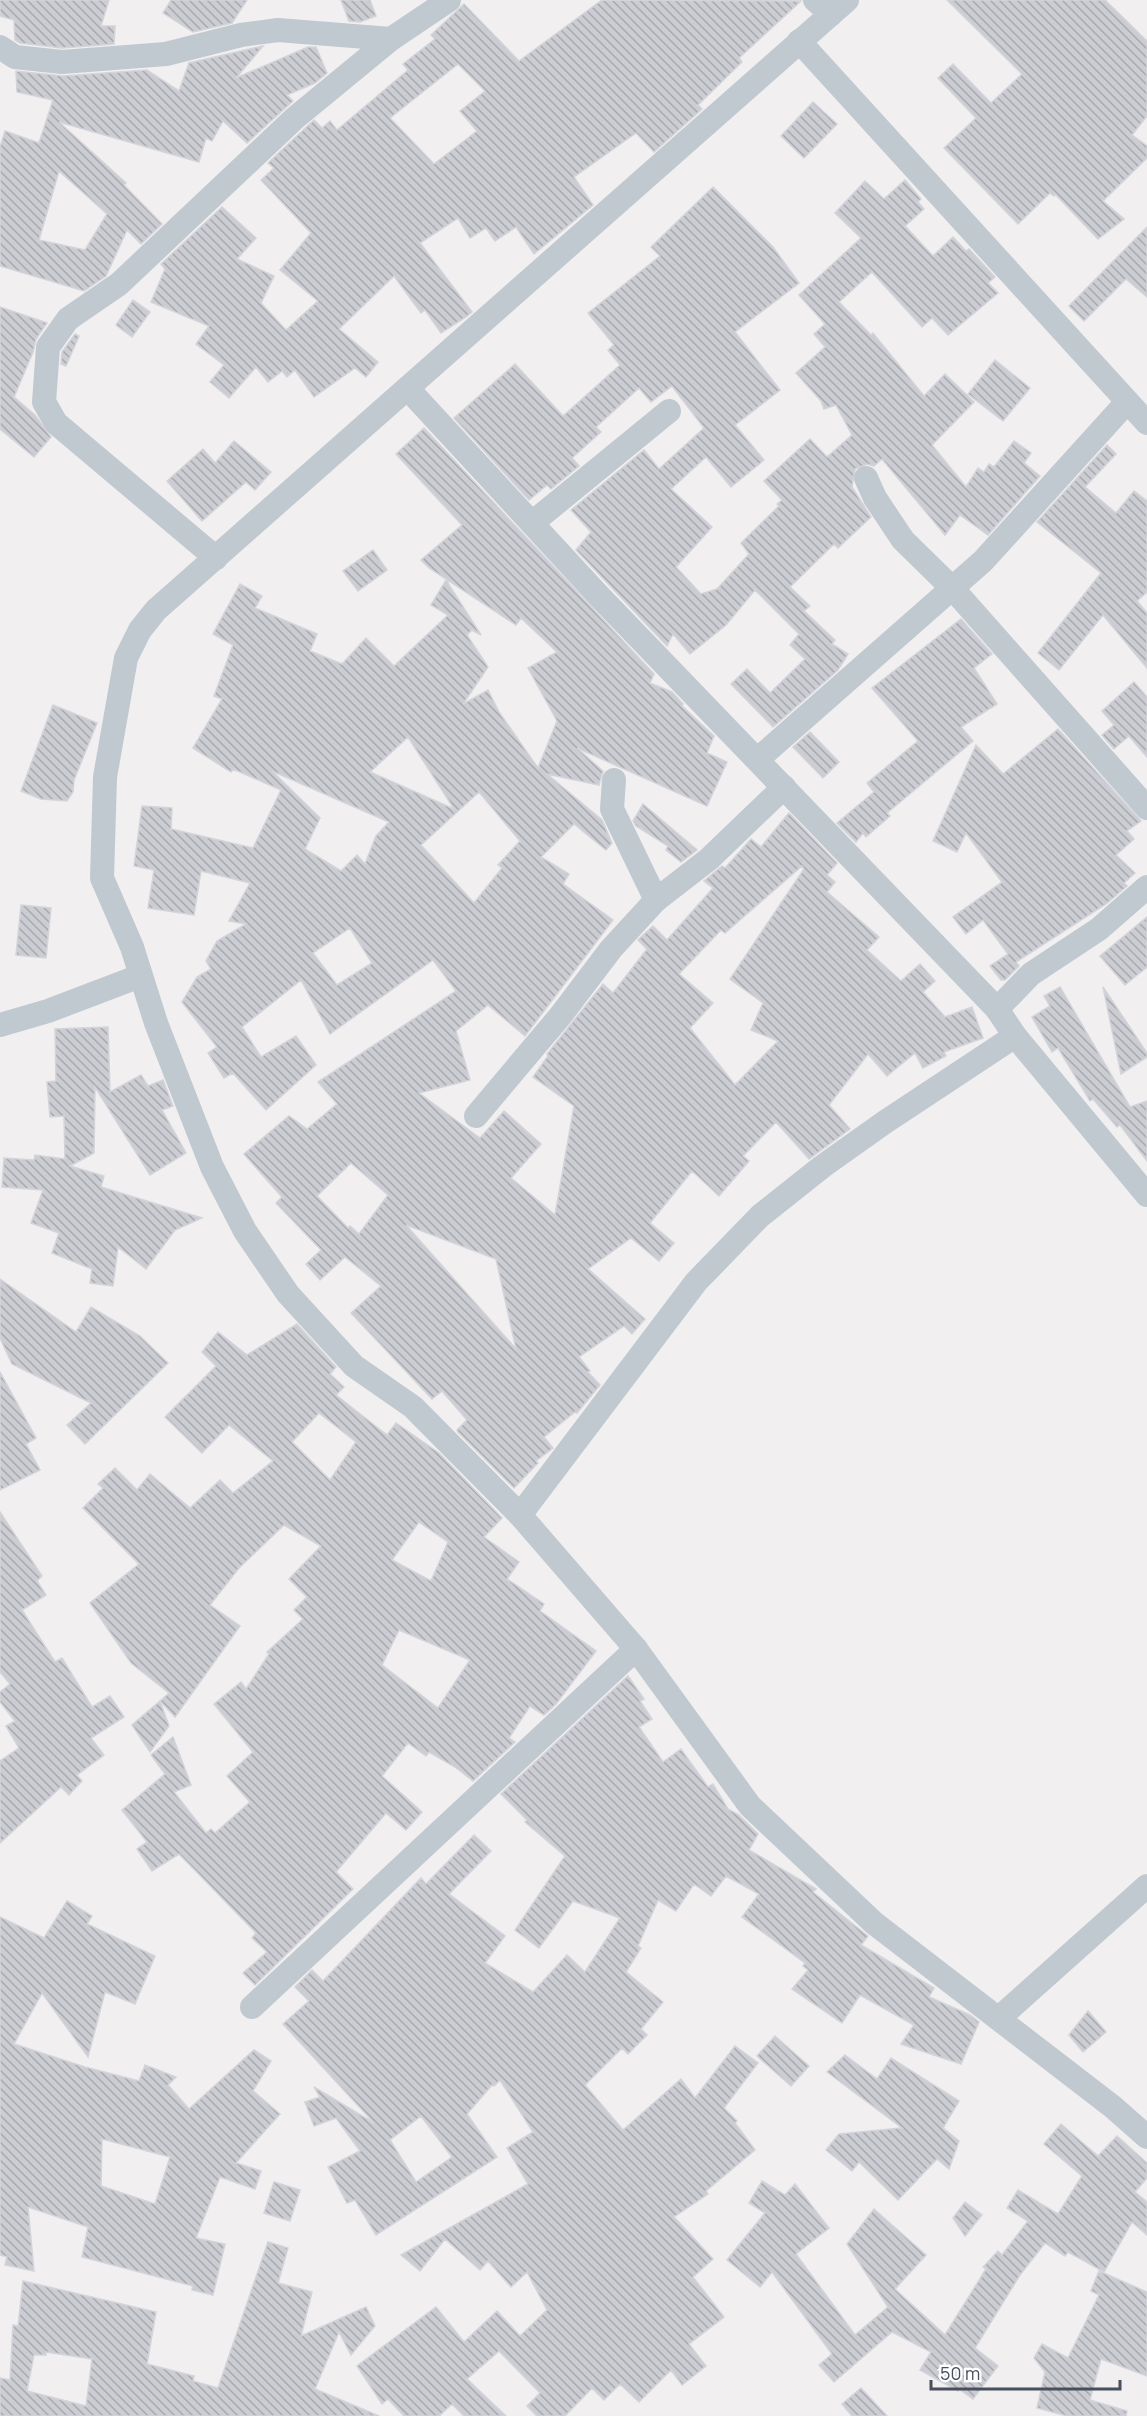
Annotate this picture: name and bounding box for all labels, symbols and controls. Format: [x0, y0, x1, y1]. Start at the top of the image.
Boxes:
scale bar [931, 2353, 1120, 2391]
text: 50 m [940, 2361, 980, 2385]

